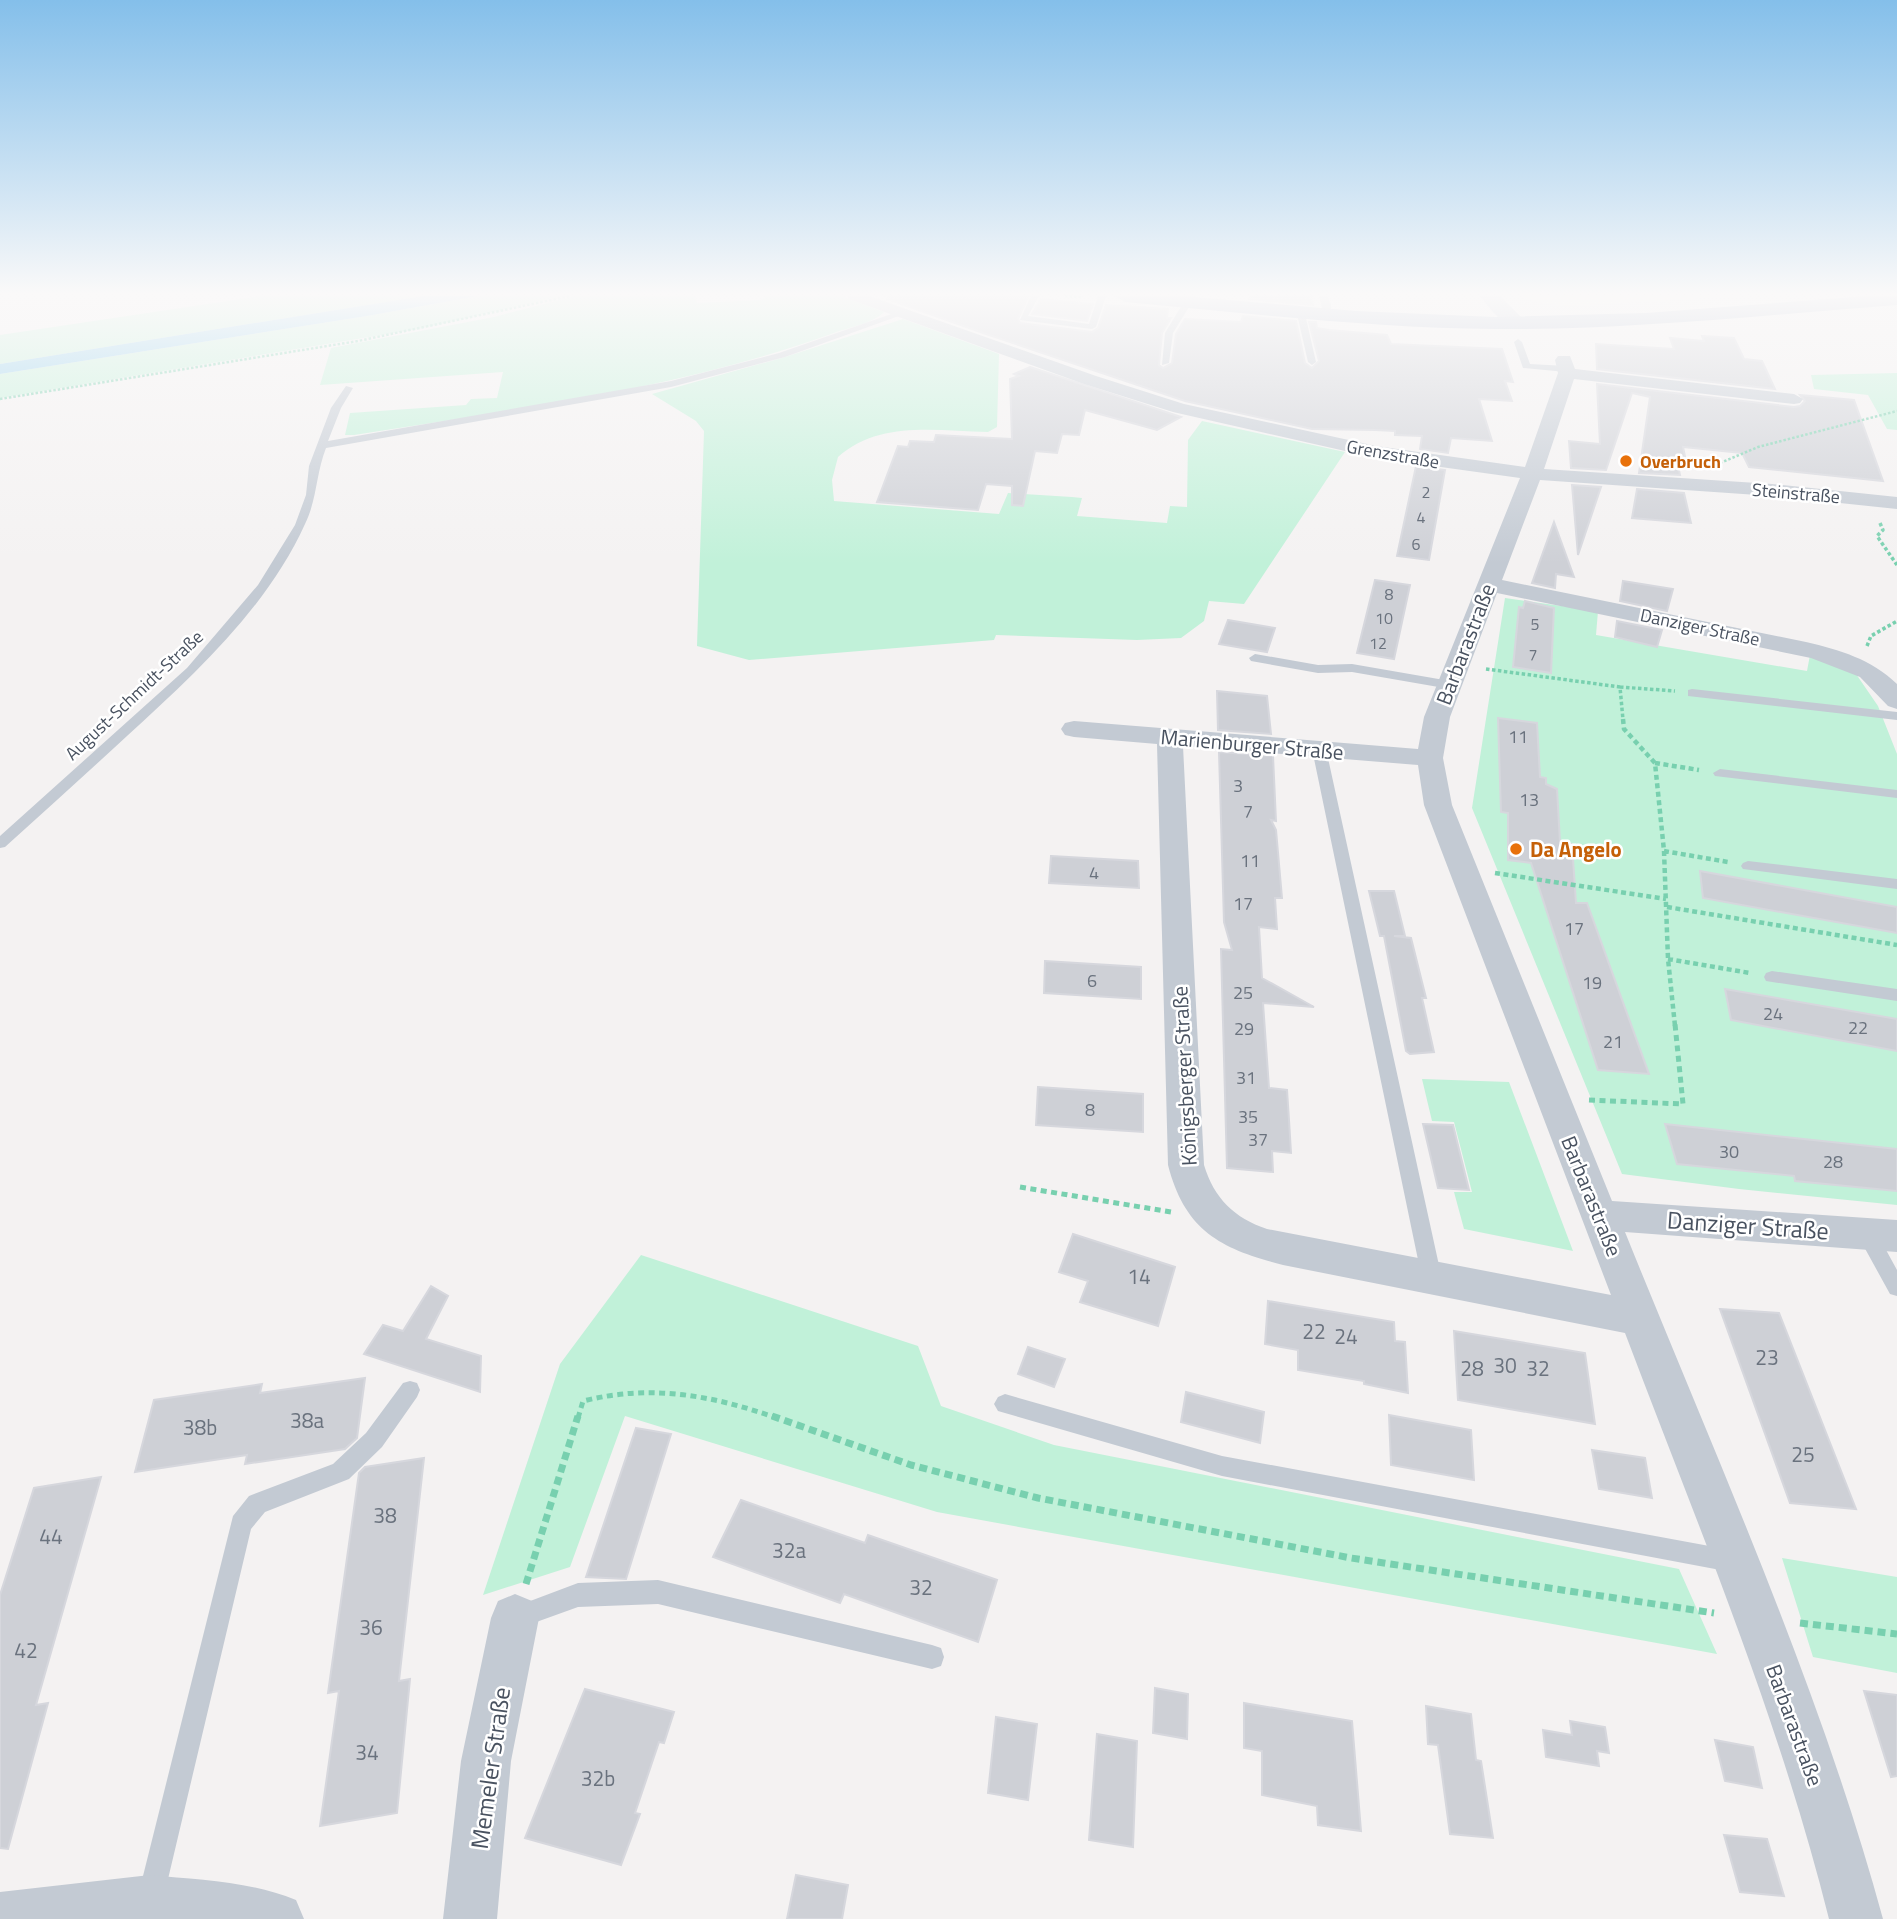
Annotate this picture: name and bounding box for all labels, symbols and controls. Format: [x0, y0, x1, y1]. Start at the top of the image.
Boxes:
street label: Grenzstraße [1345, 433, 1441, 475]
place label: Overbruch [1640, 448, 1721, 475]
marker: Overbruch [1618, 453, 1634, 469]
street label: Steinstraße [1751, 476, 1841, 510]
house number: 2 [1422, 480, 1430, 504]
house number: 4 [1417, 505, 1426, 529]
house number: 6 [1412, 532, 1421, 556]
street label: Barbarastraße [1427, 579, 1503, 709]
house number: 8 [1385, 582, 1394, 606]
street label: Danziger Straße [1638, 601, 1762, 653]
house number: 10 [1375, 606, 1393, 630]
house number: 5 [1531, 612, 1540, 636]
street label: August-Schmidt-Straße [59, 624, 209, 766]
house number: 12 [1369, 631, 1387, 655]
house number: 7 [1529, 642, 1537, 666]
street label: Marienburger Straße [1159, 720, 1345, 768]
house number: 11 [1508, 723, 1528, 750]
house number: 3 [1233, 772, 1243, 799]
house number: 13 [1519, 786, 1539, 813]
house number: 7 [1243, 798, 1253, 825]
place label: Da Angelo [1530, 833, 1622, 865]
marker: Da Angelo [1508, 841, 1524, 857]
house number: 11 [1240, 847, 1260, 874]
house number: 4 [1089, 859, 1099, 886]
house number: 17 [1233, 890, 1253, 917]
house number: 17 [1564, 915, 1584, 942]
house number: 6 [1087, 967, 1097, 994]
house number: 19 [1582, 969, 1602, 996]
house number: 25 [1233, 979, 1253, 1006]
street label: Königsberger Straße [1163, 985, 1205, 1167]
house number: 24 [1763, 1000, 1783, 1027]
house number: 22 [1848, 1014, 1868, 1041]
house number: 29 [1234, 1015, 1254, 1042]
house number: 21 [1603, 1028, 1623, 1055]
house number: 31 [1236, 1064, 1256, 1091]
house number: 8 [1085, 1096, 1095, 1123]
house number: 35 [1238, 1103, 1258, 1130]
house number: 37 [1248, 1126, 1268, 1153]
street label: Barbarastraße [1553, 1131, 1631, 1261]
house number: 30 [1719, 1138, 1739, 1165]
house number: 28 [1823, 1148, 1843, 1175]
street label: Danziger Straße [1666, 1201, 1830, 1249]
house number: 14 [1127, 1260, 1151, 1292]
house number: 22 [1302, 1315, 1326, 1347]
house number: 24 [1334, 1320, 1358, 1352]
house number: 23 [1755, 1341, 1779, 1373]
house number: 30 [1493, 1349, 1517, 1381]
house number: 28 [1460, 1352, 1484, 1384]
house number: 32 [1526, 1352, 1550, 1384]
house number: 38a [290, 1404, 324, 1436]
house number: 38b [183, 1411, 217, 1443]
house number: 25 [1791, 1438, 1815, 1470]
house number: 38 [373, 1499, 397, 1531]
house number: 44 [39, 1520, 63, 1552]
house number: 32a [772, 1534, 806, 1566]
house number: 32 [909, 1571, 933, 1603]
house number: 36 [359, 1611, 383, 1643]
house number: 42 [14, 1634, 38, 1666]
street label: Barbarastraße [1758, 1660, 1832, 1790]
street label: Memeler Straße [461, 1685, 519, 1851]
house number: 34 [355, 1736, 379, 1768]
house number: 32b [581, 1762, 615, 1794]

